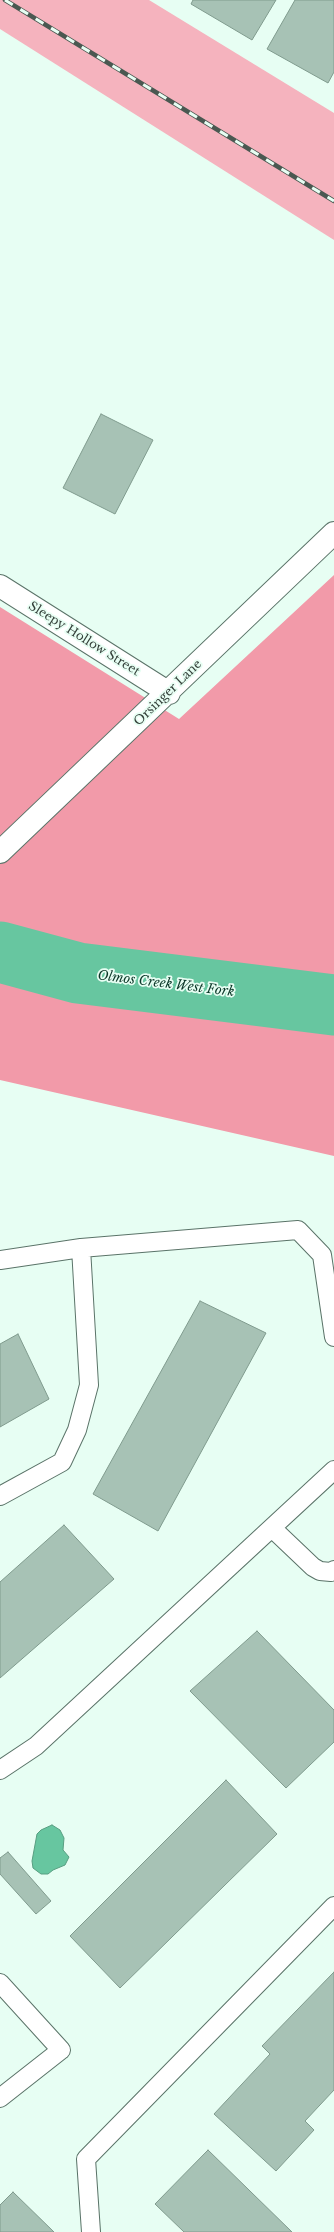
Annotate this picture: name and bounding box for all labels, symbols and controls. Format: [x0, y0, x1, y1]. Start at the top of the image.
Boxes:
street label: Sleepy Hollow Street [26, 599, 142, 679]
street label: Orsinger Lane [131, 657, 205, 729]
water label: Olmos Creek West Fork [97, 968, 235, 1000]

